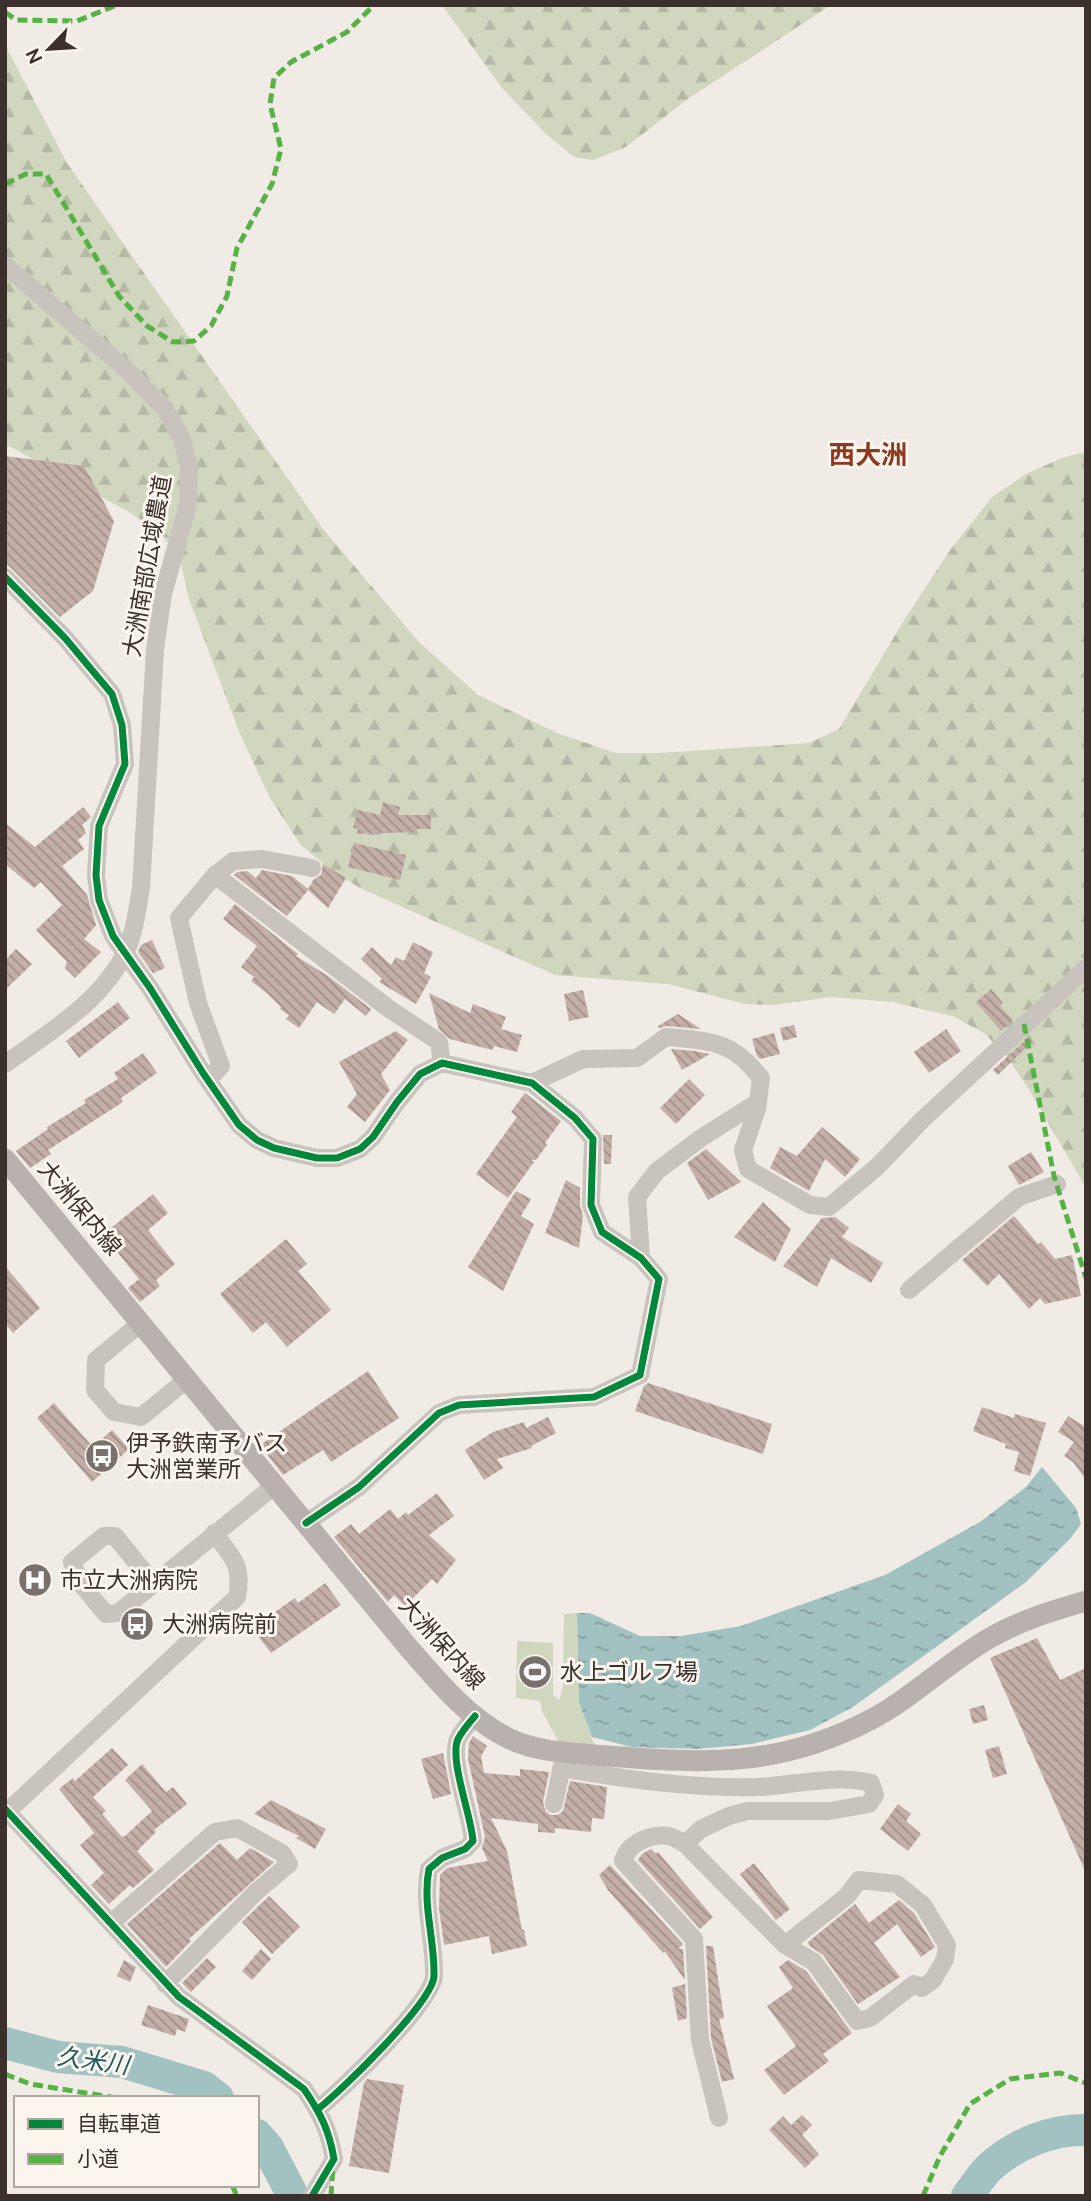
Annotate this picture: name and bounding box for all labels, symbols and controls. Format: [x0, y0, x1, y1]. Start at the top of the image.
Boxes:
north arrow [14, 14, 84, 84]
text: N [21, 45, 47, 67]
district label: 西大洲 [829, 440, 907, 469]
street label: 大洲南部広域農道 [118, 473, 175, 659]
street label: 大洲保内線 [34, 1156, 127, 1260]
place label: 伊予鉄南予バス 大洲営業所 [126, 1430, 287, 1481]
bus stop icon: 伊予鉄南予バス 大洲営業所 [83, 1437, 121, 1475]
hospital icon: 市立大洲病院 [16, 1561, 54, 1599]
place label: 市立大洲病院 [60, 1567, 198, 1592]
street label: 大洲保内線 [395, 1592, 490, 1694]
bus stop icon: 大洲病院前 [118, 1605, 156, 1643]
place label: 大洲病院前 [162, 1611, 277, 1636]
sports icon: 水上ゴルフ場 [516, 1653, 554, 1691]
place label: 水上ゴルフ場 [560, 1659, 698, 1684]
water label: 久米川 [56, 2042, 134, 2079]
legend [14, 2096, 259, 2187]
text: 自転車道 [77, 2111, 161, 2135]
text: 小道 [77, 2146, 119, 2170]

